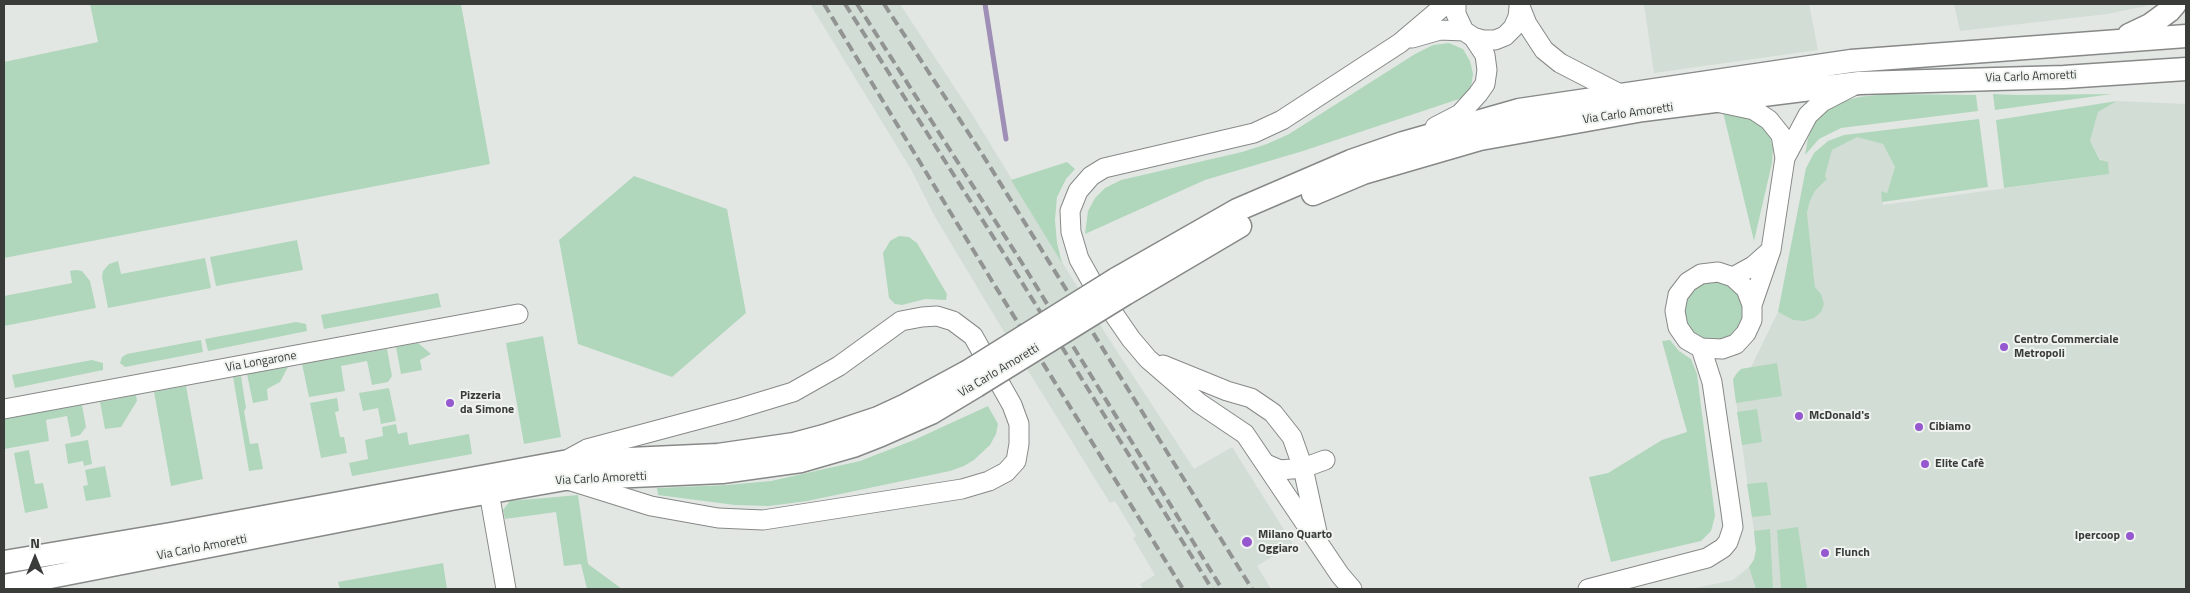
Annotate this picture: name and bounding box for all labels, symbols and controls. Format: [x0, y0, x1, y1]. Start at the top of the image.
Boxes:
street label: Via Carlo Amoretti [1985, 68, 2077, 86]
street label: Via Carlo Amoretti [1582, 101, 1674, 127]
place label: Centro Commerciale Metropoli [2014, 333, 2118, 361]
street label: Via Carlo Amoretti [956, 341, 1042, 401]
marker: Centro Commerciale Metropoli [1998, 341, 2010, 353]
street label: Via Longarone [224, 349, 298, 375]
place label: Pizzeria da Simone [460, 389, 514, 417]
marker: Pizzeria da Simone [444, 397, 456, 409]
place label: McDonald's [1809, 409, 1870, 423]
marker: McDonald's [1793, 410, 1805, 422]
place label: Cibiamo [1929, 420, 1971, 434]
marker: Cibiamo [1913, 421, 1925, 433]
place label: Elite Cafè [1935, 457, 1984, 471]
marker: Elite Cafè [1919, 458, 1931, 470]
street label: Via Carlo Amoretti [555, 469, 647, 489]
place label: Milano Quarto Oggiaro [1258, 528, 1332, 556]
place label: Ipercoop [2075, 529, 2120, 543]
marker: Ipercoop [2124, 530, 2136, 542]
text: N [30, 532, 40, 553]
street label: Via Carlo Amoretti [156, 532, 248, 564]
north arrow [10, 533, 60, 583]
marker: Milano Quarto Oggiaro [1240, 535, 1254, 549]
place label: Flunch [1835, 546, 1870, 560]
marker: Flunch [1819, 547, 1831, 559]

